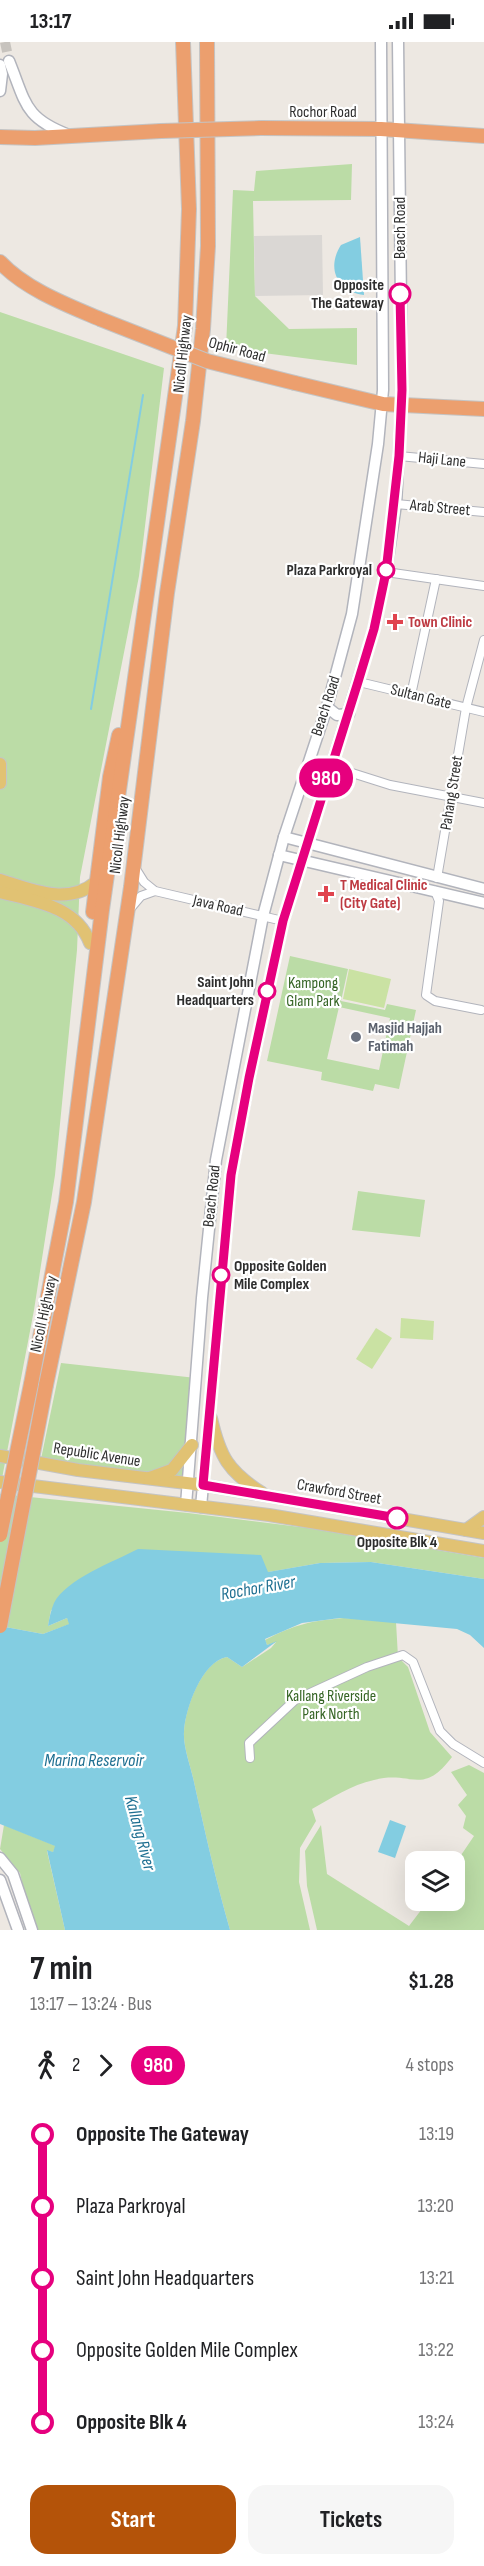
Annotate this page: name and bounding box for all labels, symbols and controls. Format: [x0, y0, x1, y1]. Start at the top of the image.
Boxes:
text: 13:17 [30, 8, 71, 35]
street label: Rochor Road [289, 103, 357, 122]
street label: Beach Road [391, 197, 410, 259]
place label: Opposite The Gateway [311, 276, 384, 313]
marker: Opposite The Gateway [389, 283, 411, 305]
street label: Nicoll Highway [169, 314, 197, 394]
street label: Ophir Road [206, 333, 268, 367]
street label: Haji Lane [417, 448, 467, 472]
street label: Arab Street [408, 496, 471, 520]
place label: Plaza Parkroyal [287, 561, 372, 580]
marker: Plaza Parkroyal [377, 561, 395, 579]
marker: Town Clinic [386, 613, 404, 631]
place label: Town Clinic [408, 613, 472, 632]
street label: Beach Road [307, 673, 345, 739]
street label: Sultan Gate [389, 680, 453, 714]
street label: Pahang Street [437, 754, 467, 832]
line badge: 980 [292, 758, 360, 798]
text: 980 [311, 766, 341, 791]
street label: Nicoll Highway [106, 795, 134, 875]
place label: T Medical Clinic (City Gate) [340, 876, 428, 913]
marker: T Medical Clinic (City Gate) [317, 885, 335, 903]
street label: Java Road [190, 891, 245, 921]
place label: Saint John Headquarters [176, 973, 254, 1010]
park label: Kampong Glam Park [286, 974, 340, 1011]
marker: Saint John Headquarters [258, 982, 276, 1000]
place label: Masjid Hajjah Fatimah [368, 1019, 442, 1056]
marker: Masjid Hajjah Fatimah [349, 1030, 363, 1044]
street label: Beach Road [199, 1164, 225, 1228]
place label: Opposite Golden Mile Complex [234, 1257, 327, 1294]
marker: Opposite Golden Mile Complex [212, 1266, 230, 1284]
street label: Nicoll Highway [27, 1274, 61, 1354]
street label: Republic Avenue [52, 1439, 142, 1471]
street label: Crawford Street [295, 1475, 383, 1509]
marker: Opposite Blk 4 [386, 1507, 408, 1529]
place label: Opposite Blk 4 [357, 1533, 438, 1552]
water label: Rochor River [219, 1571, 298, 1605]
park label: Kallang Riverside Park North [286, 1687, 376, 1724]
water label: Marina Reservoir [44, 1750, 145, 1771]
water label: Kallang River [120, 1793, 160, 1874]
map controls [405, 1851, 465, 1911]
button: layers [405, 1851, 465, 1911]
text: 7 min [30, 1949, 93, 1989]
text: $1.28 [408, 1968, 454, 1995]
text: 13:17 – 13:24 · Bus [30, 1992, 152, 2016]
icon: walk [30, 2049, 63, 2082]
icon: forward [89, 2049, 122, 2082]
text: 2 [72, 2053, 80, 2077]
text: 980 [143, 2053, 173, 2078]
text: 4 stops [406, 2053, 454, 2077]
text: Opposite The Gateway [76, 2121, 249, 2148]
text: 13:19 [419, 2122, 454, 2146]
text: Plaza Parkroyal [76, 2193, 186, 2220]
text: 13:20 [418, 2194, 454, 2218]
text: Saint John Headquarters [76, 2265, 254, 2292]
text: 13:21 [420, 2266, 454, 2290]
text: Opposite Golden Mile Complex [76, 2337, 298, 2364]
text: 13:22 [418, 2338, 454, 2362]
text: Opposite Blk 4 [76, 2409, 187, 2436]
text: 13:24 [418, 2410, 454, 2434]
button: Start [30, 2485, 236, 2554]
button: Tickets [248, 2485, 454, 2554]

